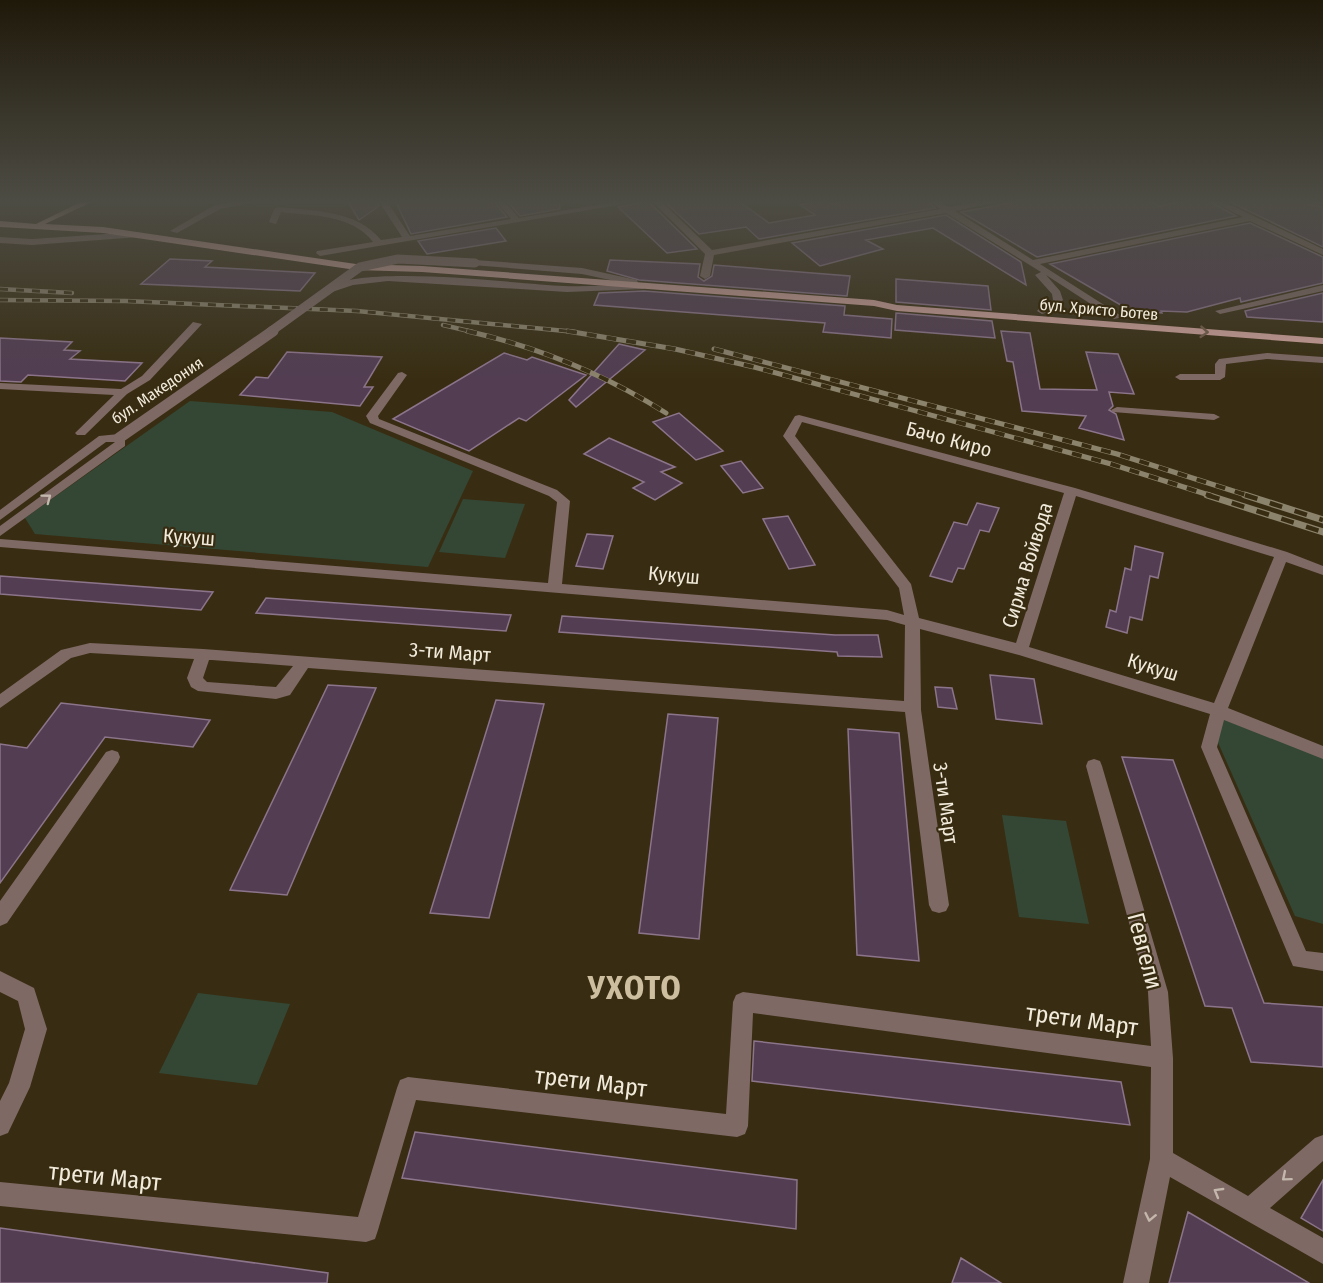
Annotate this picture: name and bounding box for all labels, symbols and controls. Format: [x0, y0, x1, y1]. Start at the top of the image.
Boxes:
street label: бул. Христо Ботев [1039, 295, 1159, 324]
one-way arrow [1199, 326, 1208, 339]
street label: бул. Македония [108, 353, 207, 428]
street label: Бачо Киро [903, 416, 995, 462]
one-way arrow [41, 494, 52, 505]
street label: Сирма Войвода [996, 499, 1058, 631]
street label: Кукуш [162, 523, 216, 551]
street label: Кукуш [647, 561, 701, 589]
street label: 3-ти Март [408, 637, 493, 667]
street label: Кукуш [1125, 648, 1181, 686]
street label: 3-ти Март [928, 761, 964, 846]
street label: Гевгели [1121, 910, 1169, 992]
district label: УХОТО [587, 969, 682, 1007]
street label: трети Март [1024, 998, 1140, 1042]
street label: трети Март [533, 1061, 649, 1103]
street label: трети Март [47, 1157, 163, 1197]
one-way arrow [1282, 1170, 1293, 1181]
one-way arrow [1214, 1187, 1224, 1199]
one-way arrow [1144, 1211, 1157, 1221]

